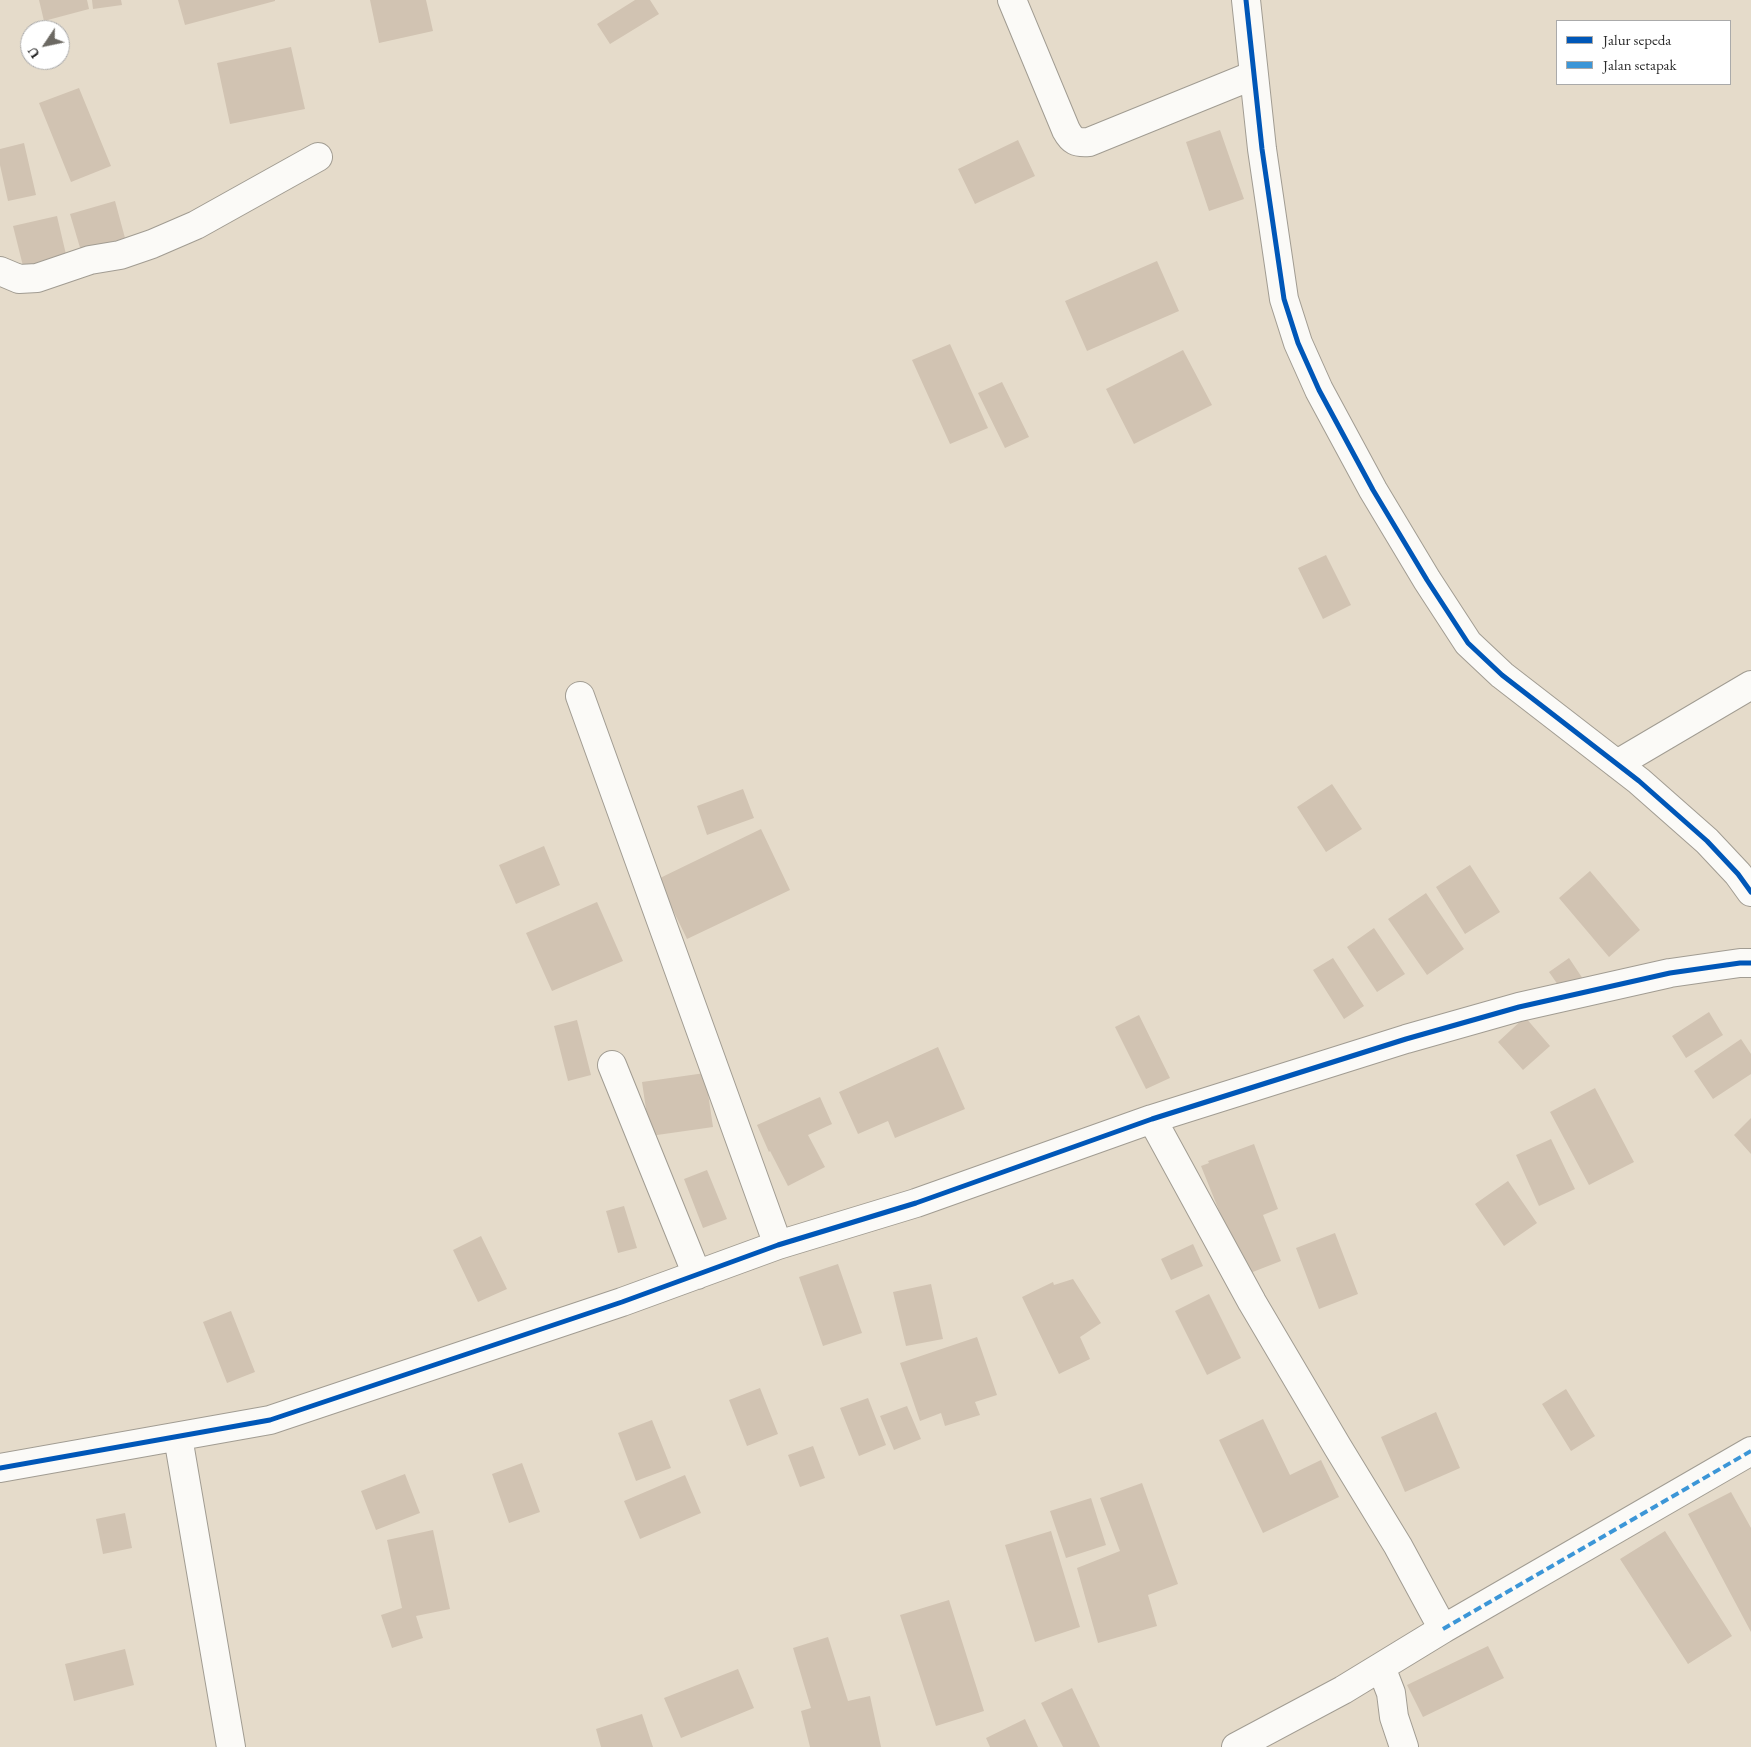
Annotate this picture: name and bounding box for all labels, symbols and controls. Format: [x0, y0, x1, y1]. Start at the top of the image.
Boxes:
north arrow [20, 20, 70, 70]
legend [1556, 20, 1731, 85]
text: Jalur sepeda [1603, 30, 1671, 49]
text: U [23, 43, 44, 62]
text: Jalan setapak [1603, 55, 1677, 74]

